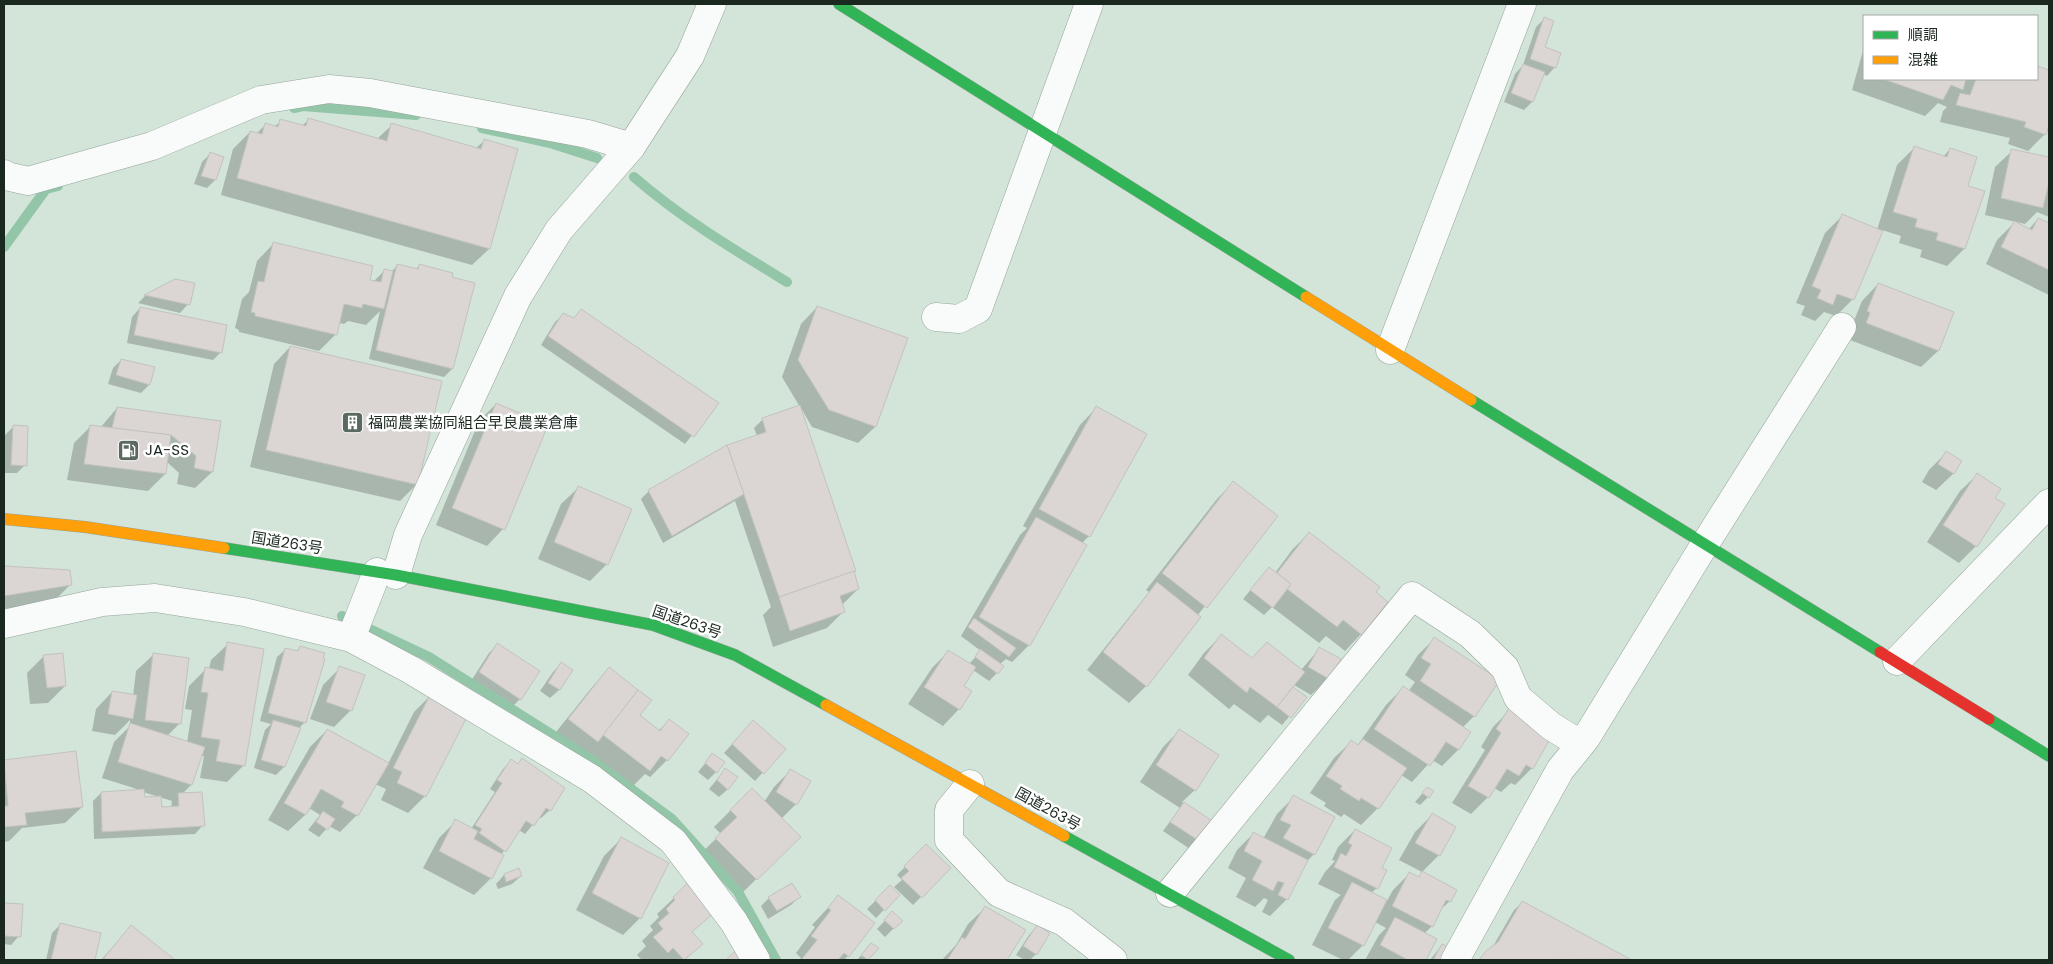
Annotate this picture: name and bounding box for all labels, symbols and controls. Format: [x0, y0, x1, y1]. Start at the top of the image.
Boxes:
legend [1863, 15, 2038, 80]
text: 順調 [1908, 24, 1938, 45]
text: 混雑 [1908, 49, 1938, 70]
building icon: 福岡農業協同組合早良農業倉庫 [340, 411, 364, 435]
place label: 福岡農業協同組合早良農業倉庫 [368, 412, 578, 433]
fuel station icon: JA-SS [117, 438, 141, 462]
place label: JA-SS [145, 439, 189, 460]
street label: 国道263号 [250, 527, 324, 559]
street label: 国道263号 [650, 600, 725, 643]
street label: 国道263号 [1012, 782, 1085, 835]

